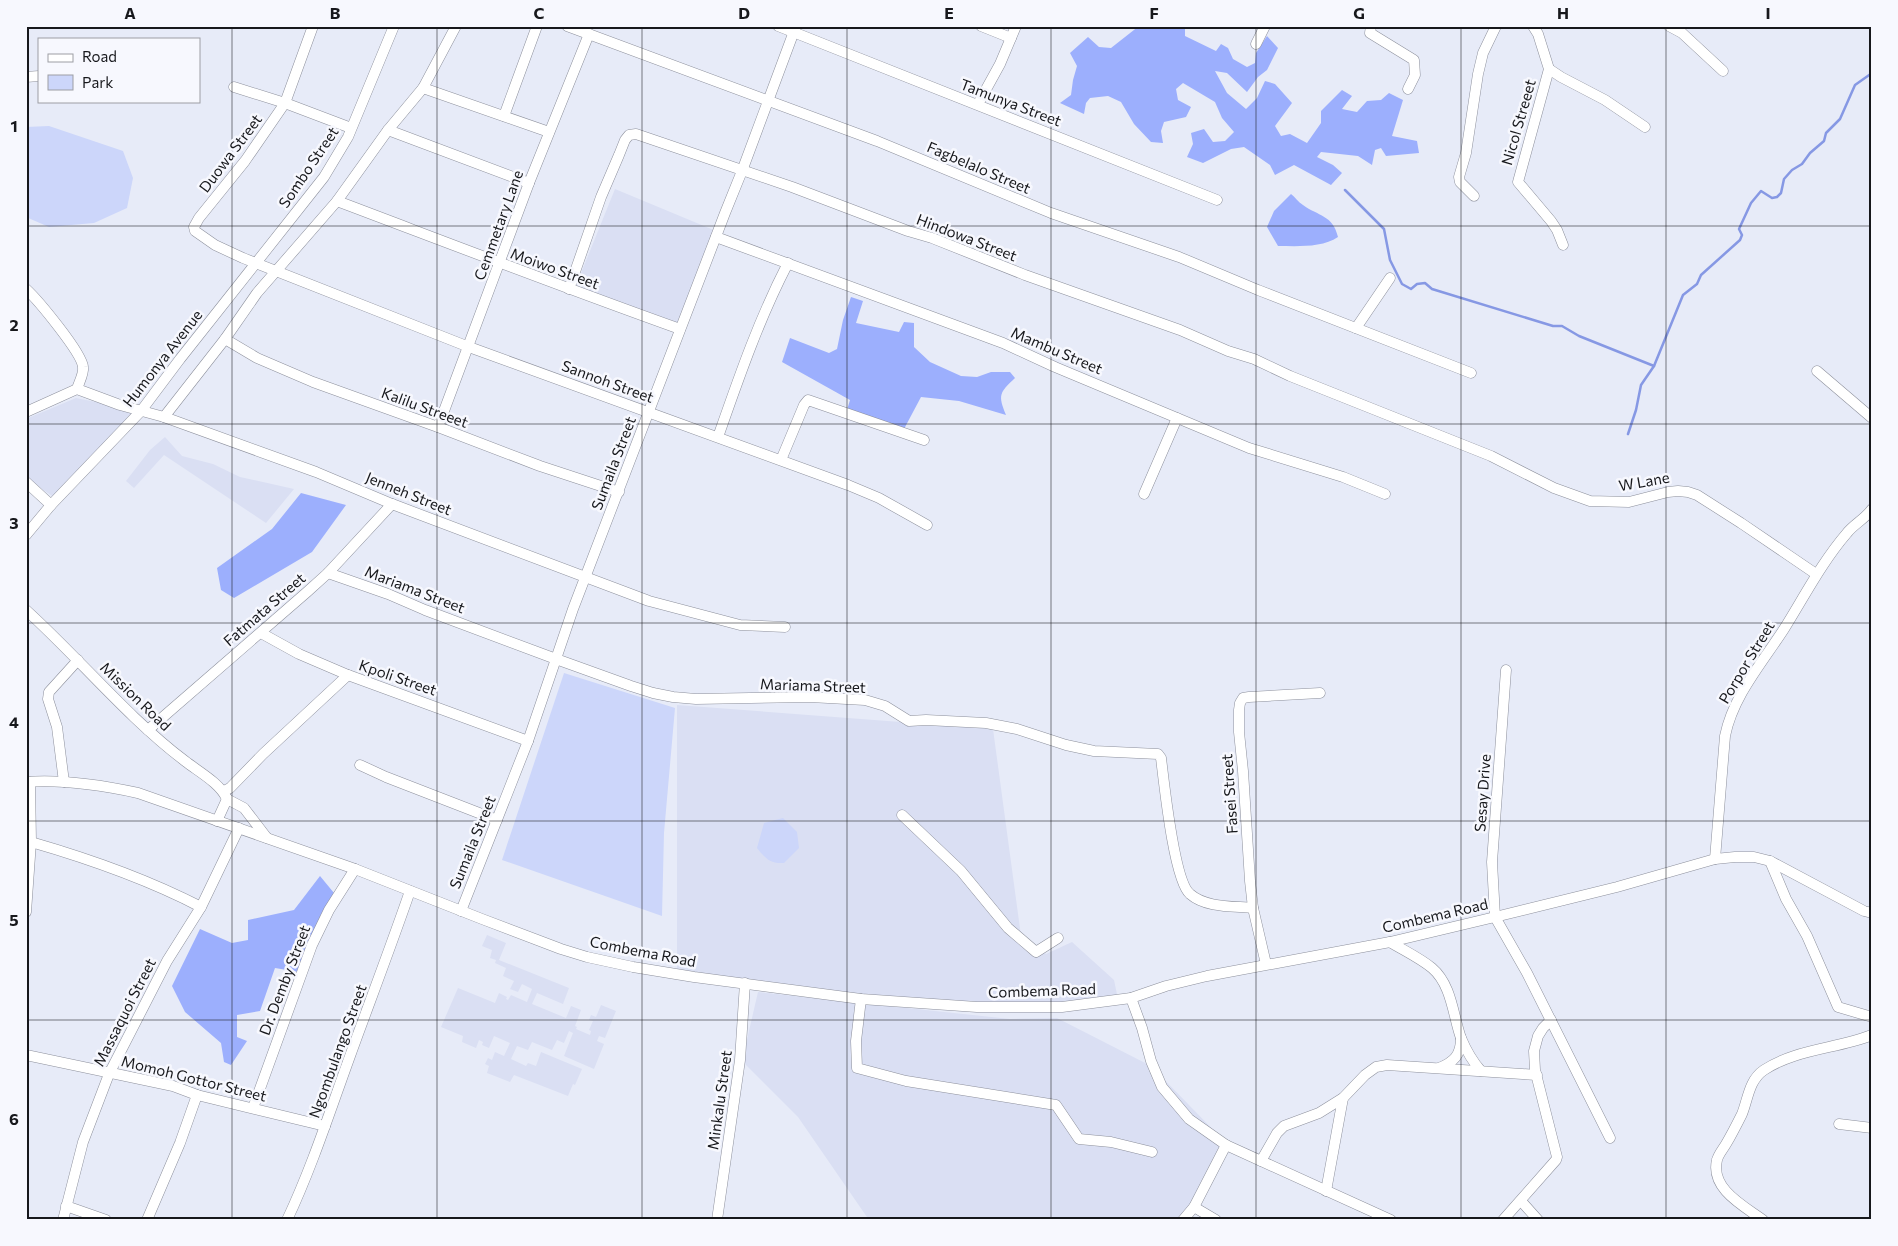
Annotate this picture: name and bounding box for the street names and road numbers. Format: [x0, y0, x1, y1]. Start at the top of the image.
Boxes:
street label: Tamunya Street [958, 74, 1064, 130]
street label: Nicol Streeet [1497, 77, 1539, 167]
street label: Duowa Street [195, 110, 265, 196]
street label: Sombo Street [274, 123, 342, 211]
street label: Fagbelalo Street [925, 137, 1033, 197]
street label: Cemmetary Lane [470, 167, 526, 282]
street label: Hindowa Street [914, 210, 1020, 264]
street label: Moiwo Street [508, 244, 602, 292]
street label: Humonya Avenue [118, 306, 206, 410]
street label: Mambu Street [1009, 323, 1105, 377]
street label: Sannoh Street [560, 356, 656, 406]
street label: Kalilu Streeet [379, 383, 471, 431]
street label: Sumaila Street [587, 414, 639, 512]
street label: Jenneh Street [363, 468, 455, 518]
street label: W Lane [1617, 468, 1671, 494]
street label: Mariama Street [362, 562, 468, 616]
street label: Fatmata Street [219, 569, 309, 649]
street label: Porpor Street [1714, 617, 1778, 707]
street label: Kpoli Street [357, 655, 439, 699]
street label: Mission Road [97, 658, 175, 734]
street label: Mariama Street [760, 674, 866, 696]
street label: Fasei Street [1217, 753, 1241, 835]
street label: Sesay Drive [1470, 753, 1494, 833]
street label: Sumaila Street [445, 793, 499, 891]
street label: Combema Road [1380, 894, 1490, 936]
street label: Dr. Demby Street [255, 922, 313, 1038]
street label: Combema Road [588, 932, 698, 970]
street label: Massaquoi Street [89, 955, 159, 1069]
street label: Combema Road [988, 979, 1096, 1001]
street label: Ngombulango Street [304, 982, 370, 1120]
street label: Minkalu Street [703, 1049, 735, 1151]
street label: Momoh Gottor Street [119, 1051, 269, 1105]

